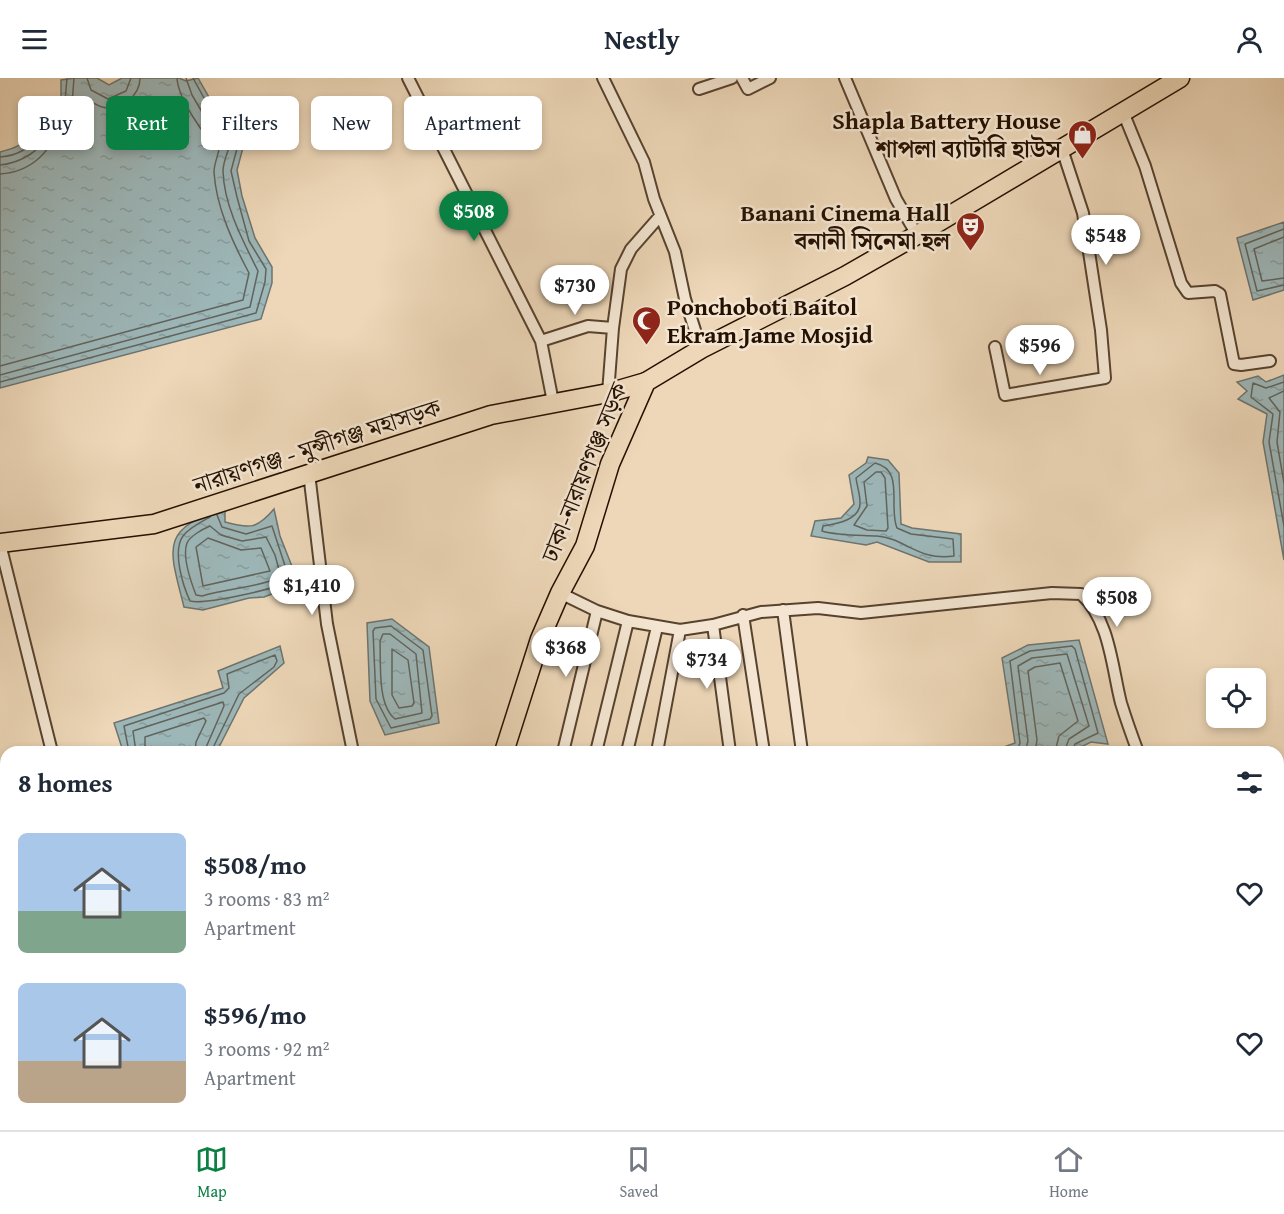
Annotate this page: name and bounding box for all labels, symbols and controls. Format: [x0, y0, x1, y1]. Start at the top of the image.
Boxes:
text: Nestly [604, 19, 680, 59]
icon: menu [18, 23, 51, 56]
icon: person [1233, 23, 1266, 56]
chip: Buy [18, 96, 94, 150]
chip: Rent [106, 96, 189, 150]
chip: Filters [201, 96, 299, 150]
chip: New [311, 96, 392, 150]
chip: Apartment [404, 96, 542, 150]
place label: Shapla Battery House শাপলা ব্যাটারি হাউস [832, 103, 1062, 166]
shop icon: Shapla Battery House শাপলা ব্যাটারি হাউস [1066, 118, 1098, 160]
pin: $508 [438, 191, 510, 242]
place label: Banani Cinema Hall বনানী সিনেমা হল [741, 195, 952, 258]
text: $508 [453, 196, 495, 225]
theatre icon: Banani Cinema Hall বনানী সিনেমা হল [955, 210, 987, 252]
pin: $548 [1070, 215, 1142, 266]
text: $548 [1085, 220, 1127, 249]
pin: $730 [539, 265, 611, 316]
text: $730 [554, 270, 596, 299]
place label: Ponchoboti Baitol Ekram Jame Mosjid [667, 289, 873, 352]
mosque icon: Ponchoboti Baitol Ekram Jame Mosjid [630, 304, 662, 346]
pin: $596 [1004, 325, 1076, 376]
text: $596 [1019, 330, 1061, 359]
street label: ঢাকা-নারায়ণগঞ্জ সড়ক [532, 376, 636, 568]
street label: নারায়ণগঞ্জ - মুন্সীগঞ্জ মহাসড়ক [188, 389, 446, 503]
pin: $1,410 [263, 565, 361, 616]
text: $1,410 [283, 570, 341, 599]
pin: $508 [1081, 577, 1153, 628]
text: $508 [1096, 582, 1138, 611]
pin: $368 [530, 627, 602, 678]
text: $368 [545, 632, 587, 661]
pin: $734 [671, 639, 743, 690]
text: $734 [686, 644, 728, 673]
map controls [1206, 668, 1266, 728]
button: locate [1206, 668, 1266, 728]
text: 8 homes [18, 763, 113, 802]
icon: filters [1233, 766, 1266, 799]
text: $508/mo [204, 845, 306, 884]
icon: home [66, 857, 138, 929]
icon: heart [1233, 877, 1266, 910]
text: 3 rooms · 83 m² [204, 884, 330, 913]
text: Apartment [204, 913, 296, 942]
text: $596/mo [204, 995, 306, 1034]
icon: home [66, 1007, 138, 1079]
icon: heart [1233, 1027, 1266, 1060]
text: 3 rooms · 92 m² [204, 1034, 330, 1063]
text: Apartment [204, 1063, 296, 1092]
tab: Map [195, 1143, 228, 1203]
tab: Saved [619, 1143, 658, 1203]
tab: Home [1049, 1143, 1089, 1203]

